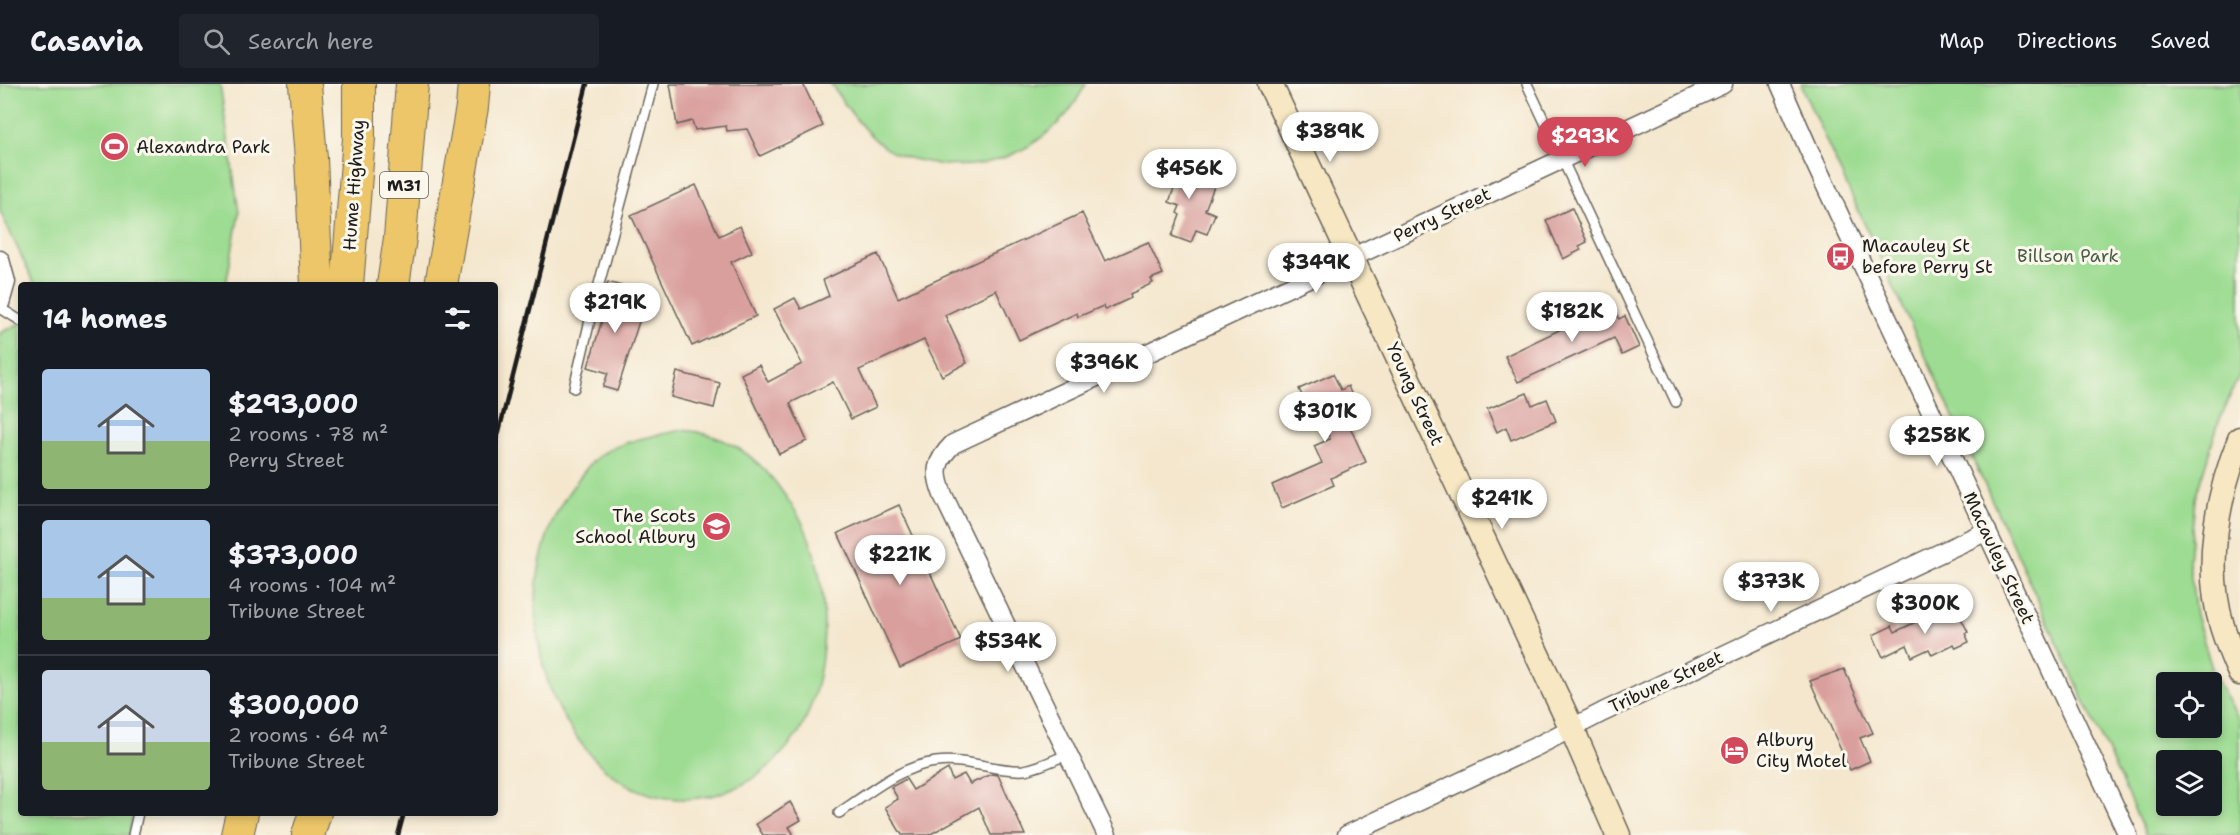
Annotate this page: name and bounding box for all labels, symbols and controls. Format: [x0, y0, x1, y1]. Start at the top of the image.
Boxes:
search box [179, 14, 599, 68]
text: Casavia [30, 22, 143, 60]
icon: search [200, 25, 233, 58]
text: Search here [248, 27, 374, 56]
text: Map [1939, 27, 1984, 55]
text: Directions [2017, 27, 2117, 55]
text: Saved [2150, 27, 2210, 55]
pin: $389K [1288, 112, 1372, 163]
pin: $293K [1543, 117, 1627, 168]
text: $389K [1296, 118, 1364, 144]
street label: Hume Highway [337, 119, 371, 251]
text: $293K [1551, 123, 1619, 149]
sports icon: Alexandra Park [99, 131, 131, 163]
place label: Alexandra Park [136, 135, 270, 159]
pin: $456K [1147, 149, 1231, 200]
text: $456K [1155, 155, 1223, 181]
road number: M31 [380, 172, 428, 198]
street label: Perry Street [1389, 182, 1495, 248]
place label: Macauley St before Perry St [1862, 234, 1993, 279]
bus stop icon: Macauley St before Perry St [1825, 240, 1857, 272]
pin: $349K [1274, 243, 1358, 294]
park label: Billson Park [2017, 244, 2119, 268]
text: $349K [1282, 249, 1350, 275]
pin: $219K [573, 283, 657, 334]
text: $219K [584, 289, 646, 315]
pin: $182K [1530, 292, 1614, 343]
text: $182K [1540, 298, 1604, 324]
text: 14 homes [42, 301, 168, 336]
icon: filters [441, 302, 474, 335]
street label: Young Street [1381, 339, 1449, 450]
pin: $396K [1062, 343, 1146, 394]
text: $396K [1070, 349, 1138, 375]
text: $293,000 [228, 386, 359, 421]
pin: $301K [1283, 392, 1367, 443]
icon: home [90, 393, 162, 465]
text: $301K [1293, 398, 1357, 424]
pin: $258K [1895, 416, 1979, 467]
text: 2 rooms · 78 m² [228, 421, 388, 447]
text: $258K [1903, 422, 1971, 448]
text: Perry Street [228, 447, 345, 473]
pin: $241K [1460, 479, 1544, 530]
text: $241K [1471, 485, 1533, 511]
street label: Macauley Street [1958, 488, 2040, 628]
place label: The Scots School Albury [575, 504, 696, 549]
school or university icon: The Scots School Albury [701, 510, 733, 542]
pin: $221K [858, 535, 942, 586]
text: $373,000 [228, 537, 358, 572]
text: $221K [869, 541, 931, 567]
icon: home [90, 544, 162, 616]
pin: $373K [1729, 562, 1813, 613]
text: $373K [1737, 568, 1805, 594]
text: 4 rooms · 104 m² [228, 572, 396, 598]
pin: $300K [1883, 584, 1967, 635]
text: $300K [1890, 590, 1960, 616]
text: Tribune Street [228, 598, 365, 624]
pin: $534K [966, 622, 1050, 673]
text: $534K [974, 628, 1042, 654]
street label: Tribune Street [1605, 645, 1727, 719]
map controls [2156, 672, 2222, 816]
button: locate [2156, 672, 2222, 738]
text: $300,000 [228, 687, 359, 722]
icon: home [90, 694, 162, 766]
text: 2 rooms · 64 m² [228, 722, 388, 748]
place label: Albury City Motel [1756, 728, 1847, 773]
hotel icon: Albury City Motel [1719, 734, 1751, 766]
text: Tribune Street [228, 748, 365, 774]
button: layers [2156, 750, 2222, 816]

